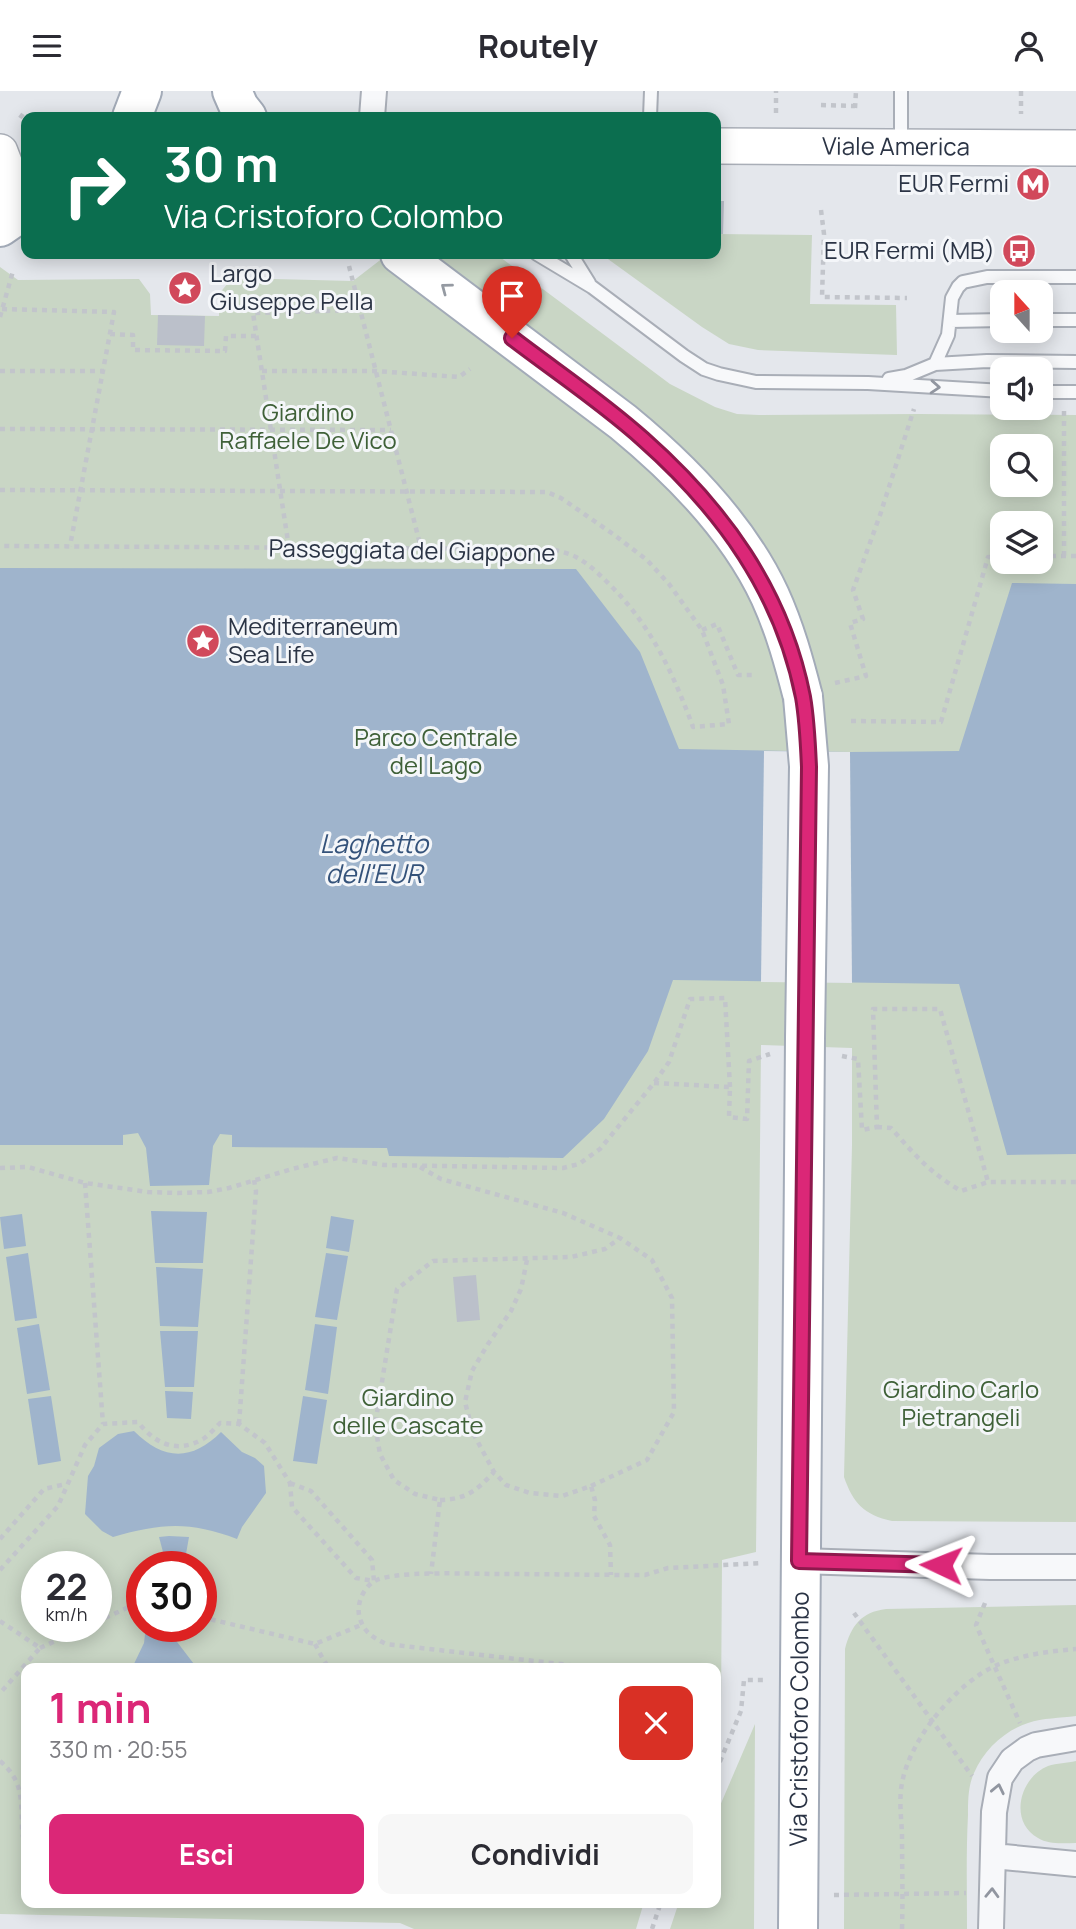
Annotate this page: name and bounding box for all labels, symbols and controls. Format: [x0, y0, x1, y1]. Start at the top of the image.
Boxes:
text: Routely [478, 24, 598, 68]
icon: menu [28, 27, 66, 65]
icon: person [1010, 27, 1048, 65]
street label: Viale America [822, 129, 970, 162]
text: 30 m [164, 130, 279, 197]
icon: right [49, 140, 140, 231]
metro station icon: EUR Fermi [1014, 165, 1052, 203]
place label: EUR Fermi [898, 166, 1009, 199]
text: Via Cristoforo Colombo [164, 194, 504, 238]
bus stop icon: EUR Fermi (MB) [1000, 232, 1038, 270]
place label: EUR Fermi (MB) [824, 233, 995, 266]
place label: Largo Giuseppe Pella [210, 256, 373, 317]
pin [482, 266, 542, 338]
place icon: Largo Giuseppe Pella [166, 269, 204, 307]
icon: arrive [493, 277, 531, 315]
north arrow [990, 280, 1054, 343]
map controls [990, 280, 1053, 574]
one-way arrow [441, 284, 454, 297]
button: sound [990, 357, 1053, 420]
one-way arrow [930, 379, 941, 394]
park label: Giardino Raffaele De Vico [219, 395, 397, 456]
button: search [990, 434, 1053, 497]
button: layers [990, 511, 1053, 574]
street label: Passeggiata del Giappone [268, 530, 556, 569]
place label: Mediterraneum Sea Life [228, 609, 398, 670]
place icon: Mediterraneum Sea Life [184, 622, 222, 660]
park label: Parco Centrale del Lago [354, 720, 518, 781]
water label: Laghetto dell'EUR [320, 825, 430, 891]
park label: Giardino Carlo Pietrangeli [883, 1372, 1039, 1433]
park label: Giardino delle Cascate [332, 1380, 484, 1441]
position arrow [904, 1528, 978, 1602]
speed limit sign: 30 [126, 1551, 217, 1642]
text: 22 [46, 1563, 87, 1611]
street label: Via Cristoforo Colombo [781, 1591, 816, 1847]
text: km/h [46, 1602, 87, 1626]
text: 1 min [49, 1678, 152, 1736]
button: close [619, 1686, 693, 1760]
text: 330 m · 20:55 [49, 1733, 188, 1765]
one-way arrow [990, 1783, 1005, 1795]
button: Esci [49, 1814, 364, 1894]
button: Condividi [378, 1814, 693, 1894]
one-way arrow [984, 1887, 999, 1898]

